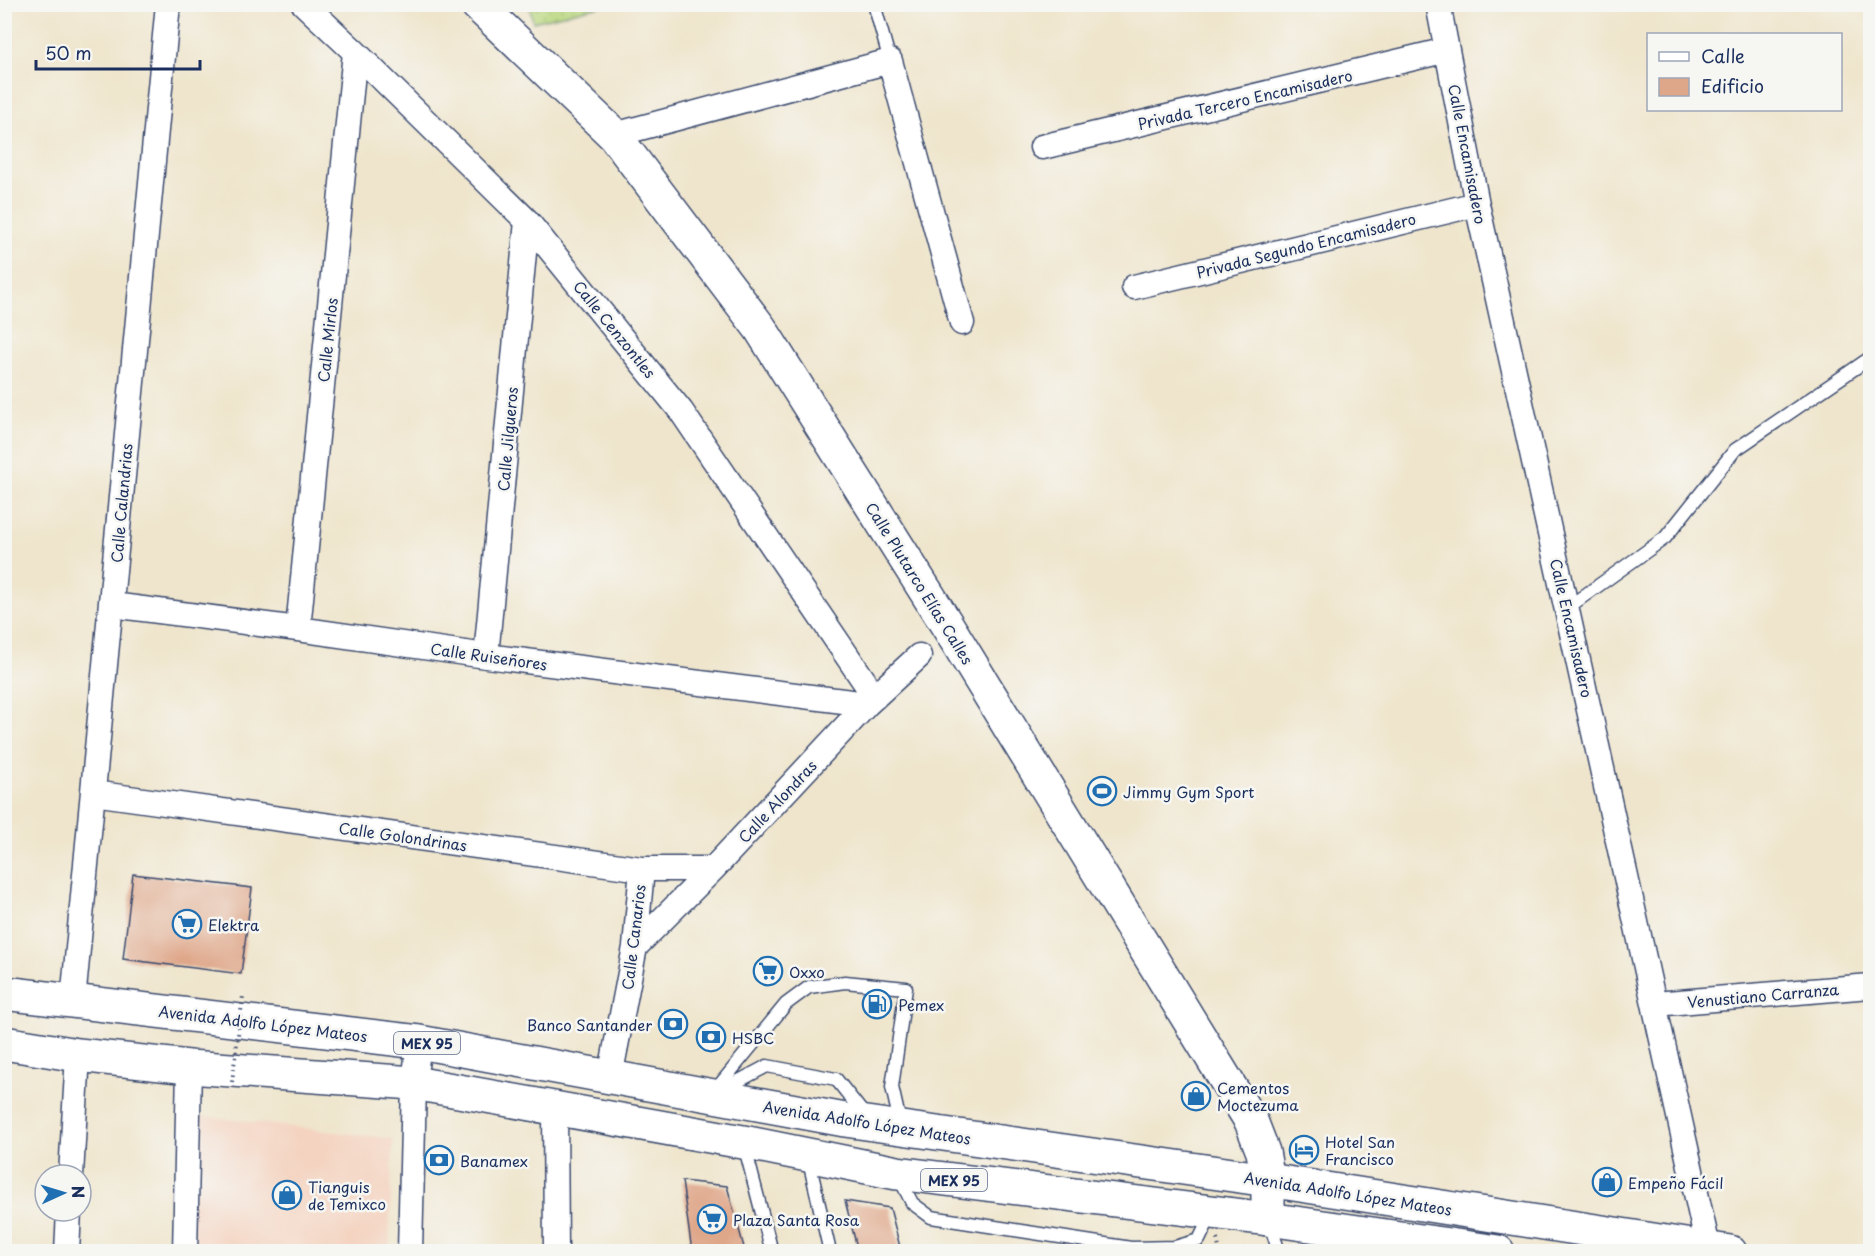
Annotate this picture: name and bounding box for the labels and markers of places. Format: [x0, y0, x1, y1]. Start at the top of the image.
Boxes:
sports icon: Jimmy Gym Sport [1086, 775, 1118, 807]
place label: Jimmy Gym Sport [1123, 780, 1255, 803]
supermarket icon: Elektra [171, 908, 203, 940]
place label: Elektra [208, 913, 260, 936]
supermarket icon: Oxxo [752, 955, 784, 987]
place label: Oxxo [789, 960, 825, 983]
fuel station icon: Pemex [861, 988, 893, 1020]
place label: Pemex [898, 993, 944, 1016]
bank icon: Banco Santander [657, 1008, 689, 1040]
place label: Banco Santander [527, 1013, 652, 1036]
bank icon: HSBC [695, 1021, 727, 1053]
place label: HSBC [732, 1026, 775, 1049]
place label: Cementos Moctezuma [1217, 1076, 1299, 1116]
shop icon: Cementos Moctezuma [1180, 1080, 1212, 1112]
place label: Hotel San Francisco [1325, 1130, 1395, 1170]
hotel icon: Hotel San Francisco [1288, 1134, 1320, 1166]
bank icon: Banamex [423, 1144, 455, 1176]
place label: Banamex [460, 1149, 528, 1172]
shop icon: Empeño Fácil [1591, 1166, 1623, 1198]
place label: Empeño Fácil [1628, 1171, 1723, 1194]
place label: Tianguis de Temixco [308, 1175, 386, 1215]
shop icon: Tianguis de Temixco [271, 1179, 303, 1211]
supermarket icon: Plaza Santa Rosa [696, 1203, 728, 1235]
place label: Plaza Santa Rosa [733, 1208, 860, 1231]

